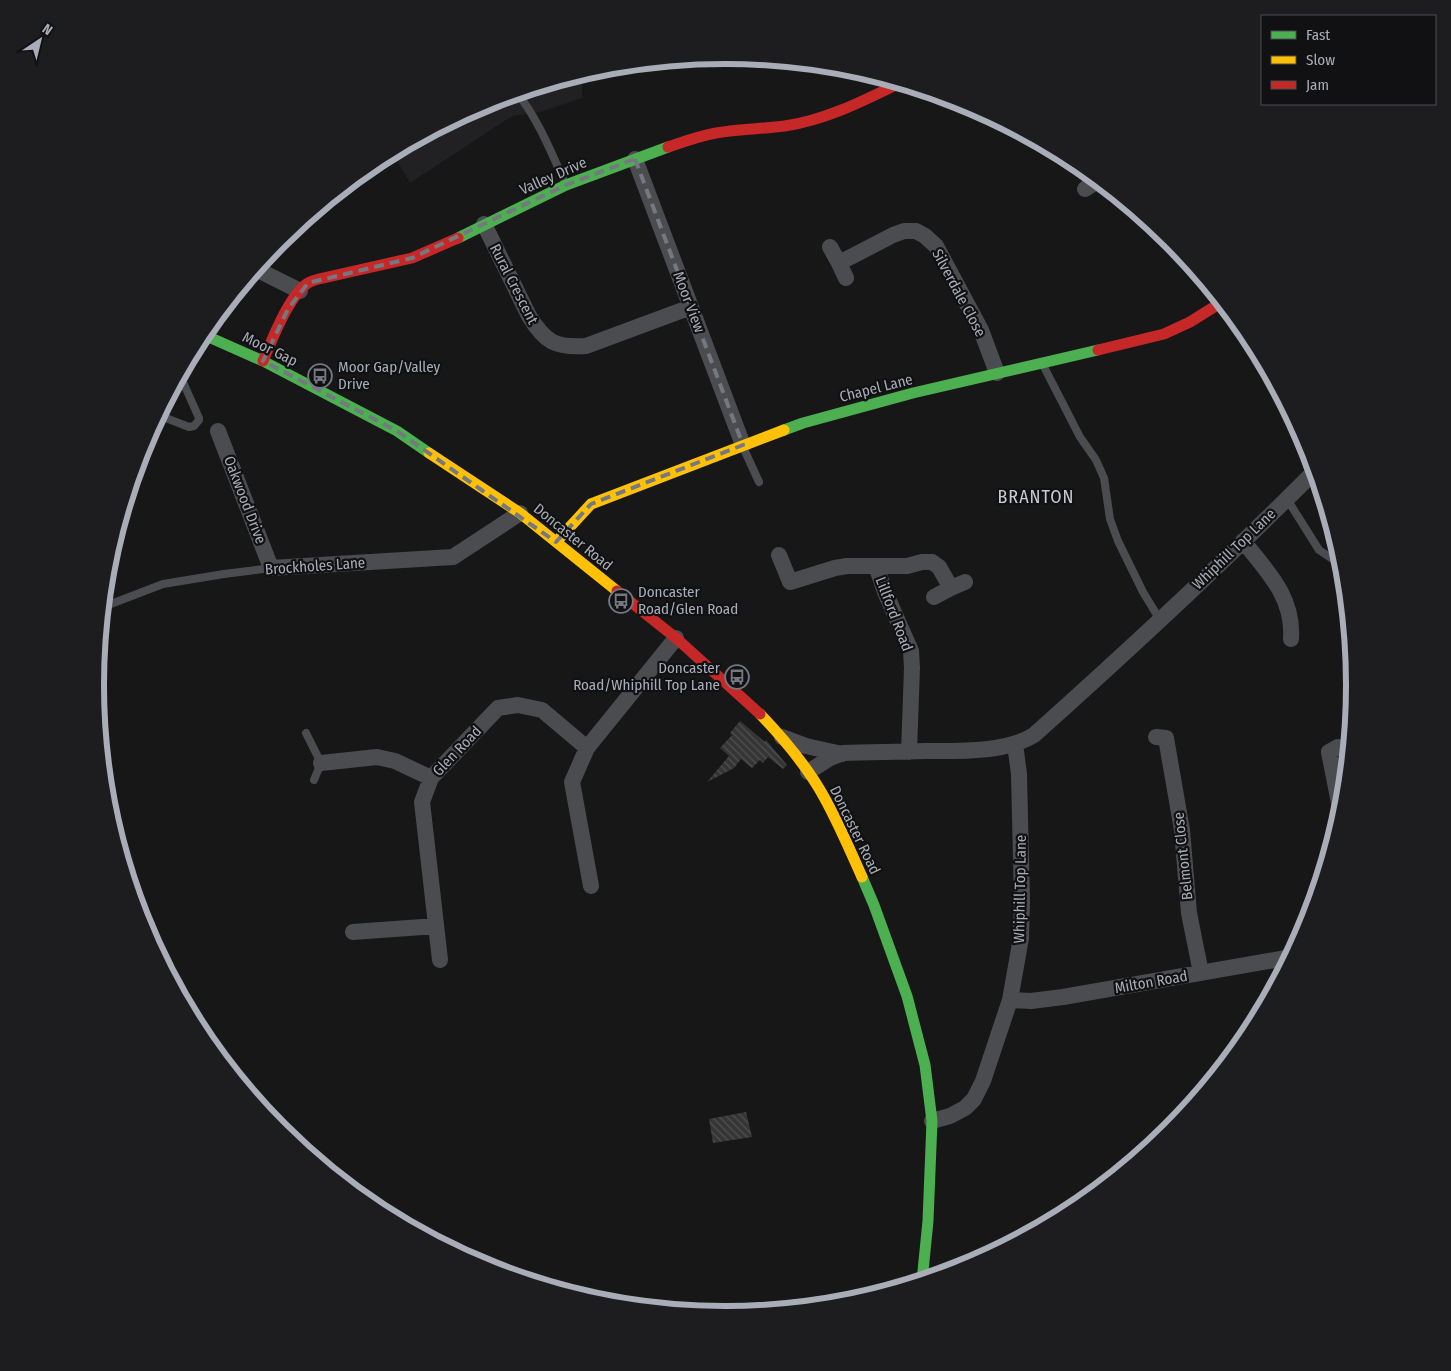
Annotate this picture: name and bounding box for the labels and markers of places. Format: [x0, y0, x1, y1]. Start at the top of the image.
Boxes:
place label: Moor Gap/Valley Drive [338, 358, 441, 393]
bus stop icon: Moor Gap/Valley Drive [307, 363, 333, 389]
place label: Doncaster Road/Glen Road [638, 583, 738, 618]
bus stop icon: Doncaster Road/Glen Road [608, 588, 634, 614]
place label: Doncaster Road/Whiphill Top Lane [573, 659, 721, 694]
bus stop icon: Doncaster Road/Whiphill Top Lane [724, 664, 750, 690]

